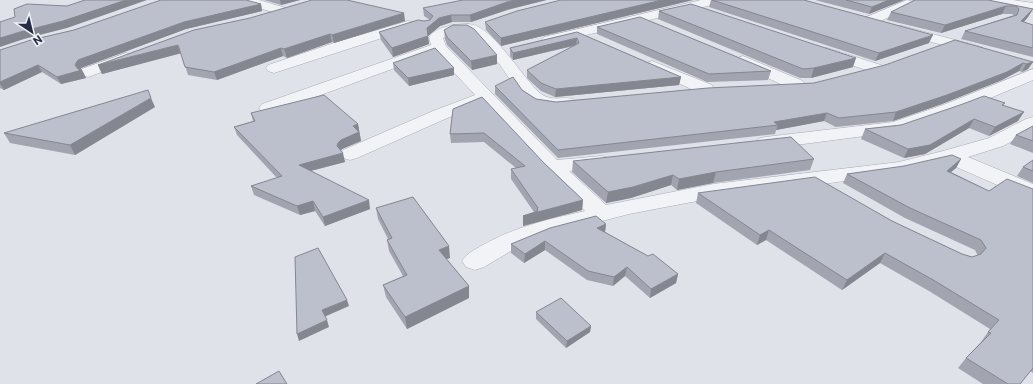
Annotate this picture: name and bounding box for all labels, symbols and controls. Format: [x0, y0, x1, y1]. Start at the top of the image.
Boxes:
north arrow [12, 12, 52, 52]
text: N [31, 33, 45, 48]

